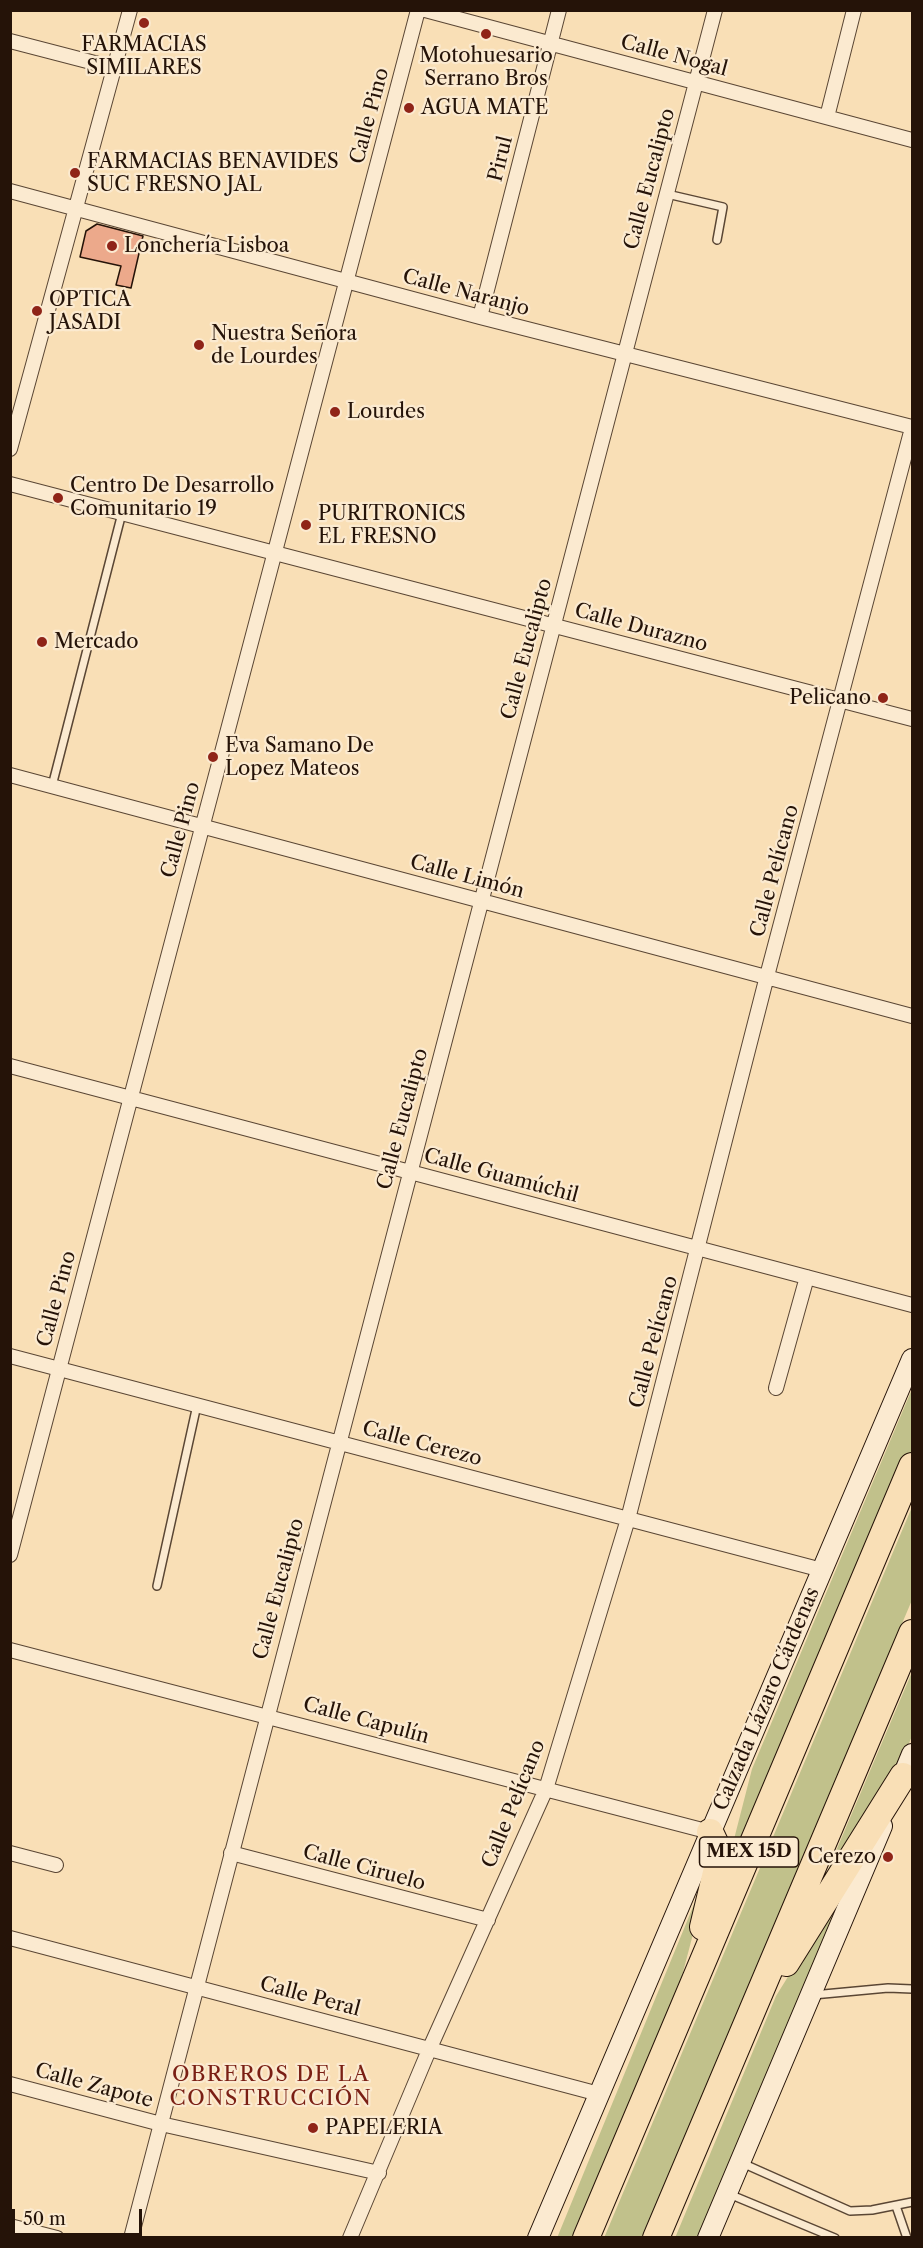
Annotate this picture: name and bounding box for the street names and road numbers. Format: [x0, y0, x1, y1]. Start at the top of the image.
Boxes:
street label: Calle Nogal [618, 30, 730, 82]
street label: Calle Pino [346, 65, 394, 167]
street label: Calle Eucalipto [620, 106, 680, 252]
street label: Pirul [484, 134, 518, 184]
street label: Calle Naranjo [400, 265, 532, 321]
street label: Calle Eucalipto [497, 576, 557, 722]
street label: Calle Durazno [572, 599, 710, 657]
street label: Calle Pino [157, 779, 205, 881]
street label: Calle Pelícano [746, 802, 804, 940]
street label: Calle Limón [407, 850, 527, 904]
street label: Calle Eucalipto [373, 1046, 433, 1192]
street label: Calle Guamúchil [421, 1144, 581, 1208]
street label: Calle Pino [33, 1248, 81, 1350]
street label: Calle Pelícano [625, 1273, 683, 1411]
street label: Calle Cerezo [360, 1417, 484, 1471]
street label: Calle Eucalipto [249, 1516, 309, 1662]
street label: Calzada Lázaro Cárdenas [709, 1584, 825, 1814]
street label: Calle Capulín [300, 1693, 432, 1749]
street label: Calle Pelícano [477, 1736, 551, 1872]
road number: MEX 15D [700, 1837, 798, 1867]
street label: Calle Ciruelo [300, 1840, 428, 1896]
street label: Calle Peral [257, 1972, 363, 2022]
street label: Calle Zapote [32, 2059, 156, 2113]

